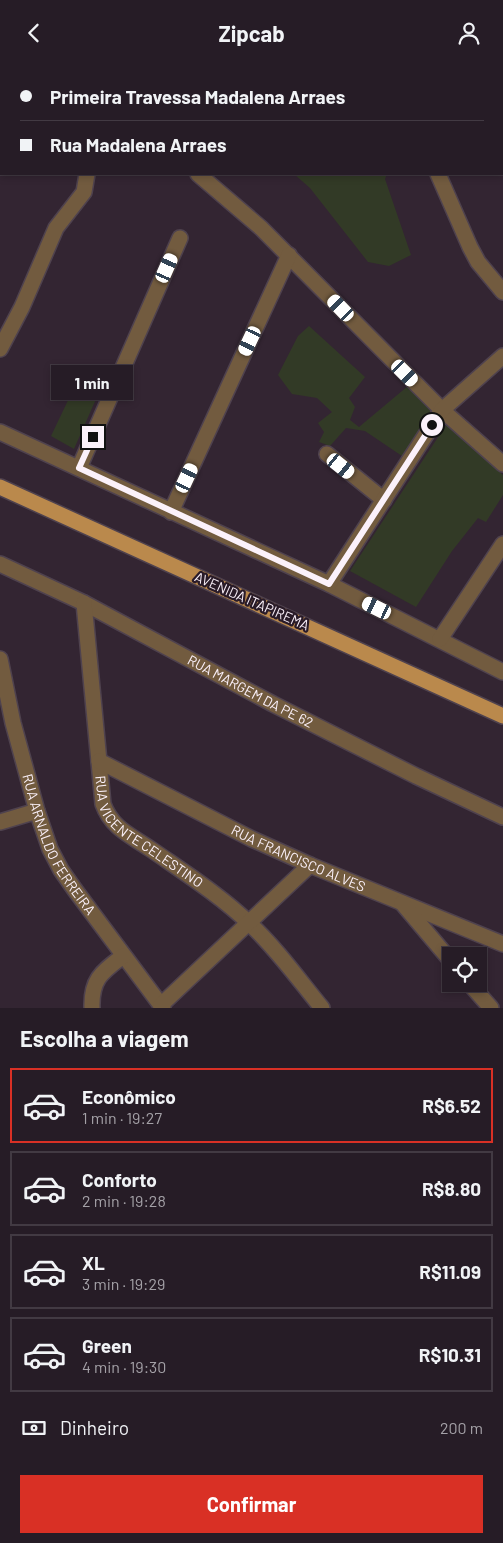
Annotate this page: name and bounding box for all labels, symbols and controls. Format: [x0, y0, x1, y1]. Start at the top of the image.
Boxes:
icon: back [20, 19, 48, 47]
icon: person [455, 19, 483, 47]
text: Zipcab [218, 20, 285, 46]
text: Primeira Travessa Madalena Arraes [50, 85, 345, 108]
text: Rua Madalena Arraes [50, 133, 227, 156]
car [154, 251, 179, 285]
car [325, 292, 356, 324]
car [236, 324, 263, 358]
car [389, 357, 420, 389]
callout: 1 min [52, 365, 134, 399]
text: 1 min [74, 373, 110, 392]
route start [421, 414, 443, 436]
route end [82, 426, 104, 448]
car [324, 451, 357, 481]
car [173, 461, 200, 495]
street label: AVENIDA ITAPIREMA [192, 568, 313, 634]
car [360, 595, 393, 621]
street label: RUA MARGEM DA PE 62 [185, 651, 316, 731]
street label: RUA ARNALDO FERREIRA [19, 772, 100, 918]
street label: RUA VICENTE CELESTINO [92, 775, 207, 891]
street label: RUA FRANCISCO ALVES [229, 821, 368, 895]
map controls [442, 947, 487, 992]
button: locate [442, 947, 487, 992]
text: Escolha a viagem [20, 1025, 189, 1051]
icon: car [22, 1083, 67, 1128]
text: Econômico [82, 1085, 176, 1108]
text: R$6.52 [422, 1094, 481, 1117]
text: 1 min · 19:27 [82, 1108, 162, 1127]
icon: car [22, 1166, 67, 1211]
text: Conforto [82, 1168, 157, 1191]
text: R$8.80 [422, 1177, 481, 1200]
text: 2 min · 19:28 [82, 1191, 166, 1210]
icon: car [22, 1249, 67, 1294]
text: XL [82, 1251, 105, 1274]
text: R$11.09 [419, 1260, 481, 1283]
text: 3 min · 19:29 [82, 1274, 165, 1293]
icon: car [22, 1332, 67, 1377]
text: Green [82, 1334, 132, 1357]
text: R$10.31 [419, 1343, 481, 1366]
text: 4 min · 19:30 [82, 1357, 166, 1376]
icon: cash [20, 1414, 48, 1442]
text: Dinheiro [60, 1416, 129, 1439]
text: 200 m [440, 1418, 483, 1437]
button: Confirmar [20, 1475, 483, 1533]

